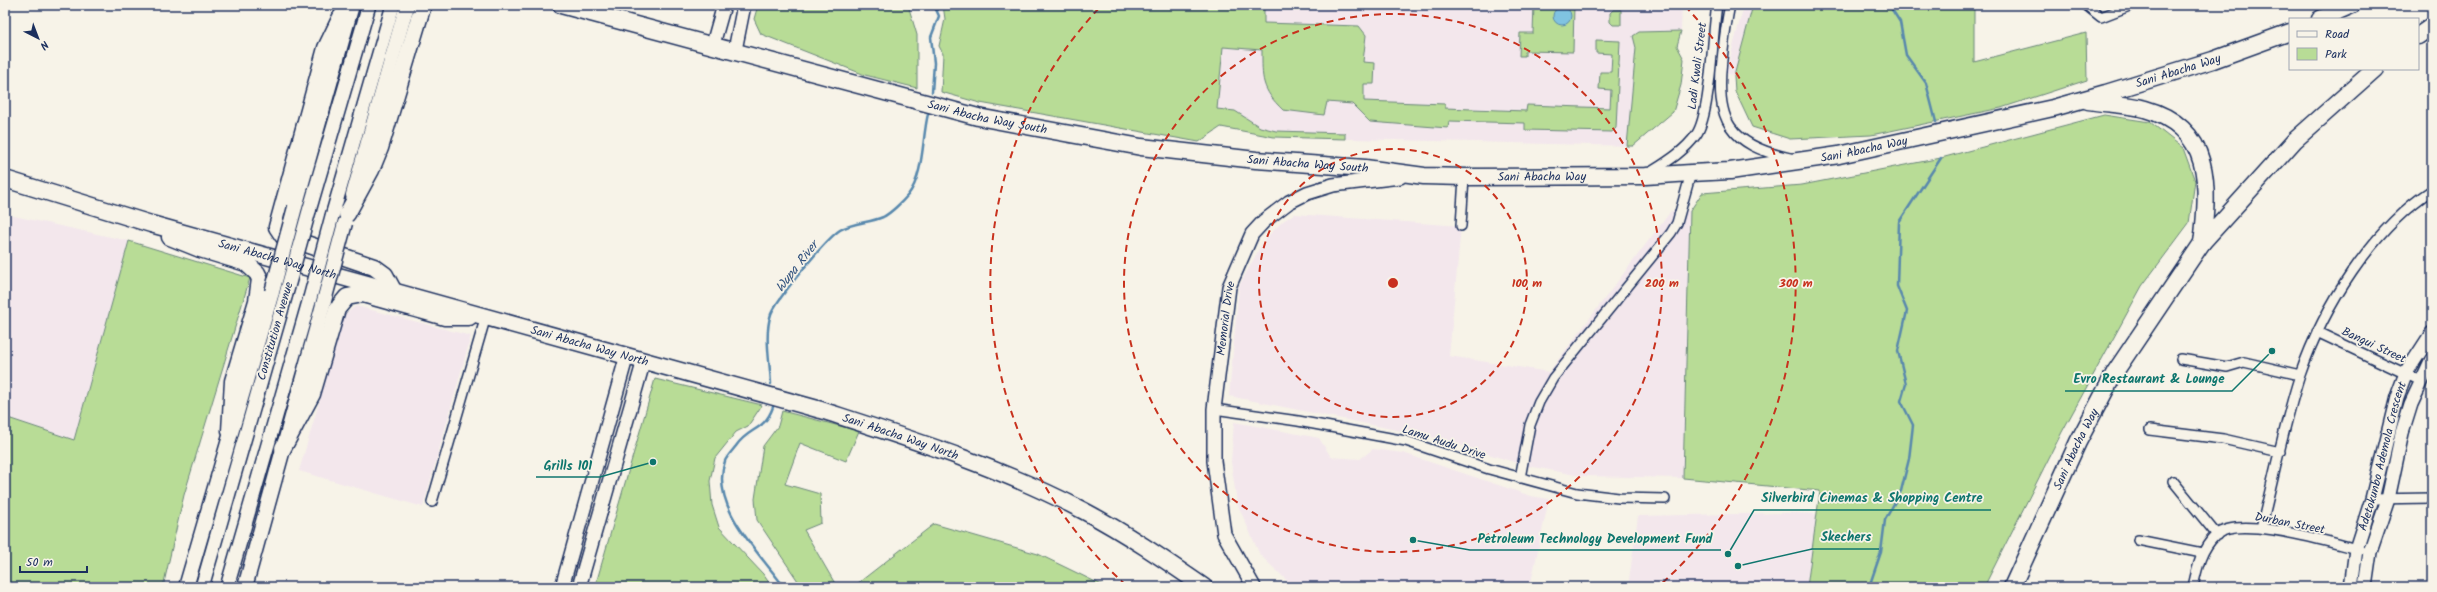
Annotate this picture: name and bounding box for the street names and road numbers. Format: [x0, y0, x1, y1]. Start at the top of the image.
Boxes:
street label: Ladi Kwali Street [1683, 21, 1712, 111]
street label: Sani Abacha Way [2133, 49, 2224, 93]
street label: Sani Abacha Way South [926, 95, 1049, 140]
street label: Sani Abacha Way [1819, 131, 1910, 168]
street label: Sani Abacha Way South [1246, 150, 1370, 178]
street label: Sani Abacha Way [1498, 167, 1586, 187]
street label: Sani Abacha Way North [216, 234, 338, 285]
street label: Memorial Drive [1212, 277, 1241, 357]
street label: Constitution Avenue [252, 279, 299, 383]
street label: Sani Abacha Way North [528, 321, 651, 372]
street label: Bangui Street [2338, 322, 2409, 369]
street label: Adetokunbo Ademola Crescent [2353, 378, 2412, 533]
street label: Sani Abacha Way [2048, 405, 2104, 493]
street label: Sani Abacha Way North [840, 409, 961, 466]
street label: Lamu Audu Drive [1400, 420, 1489, 465]
street label: Durban Street [2253, 507, 2327, 540]

